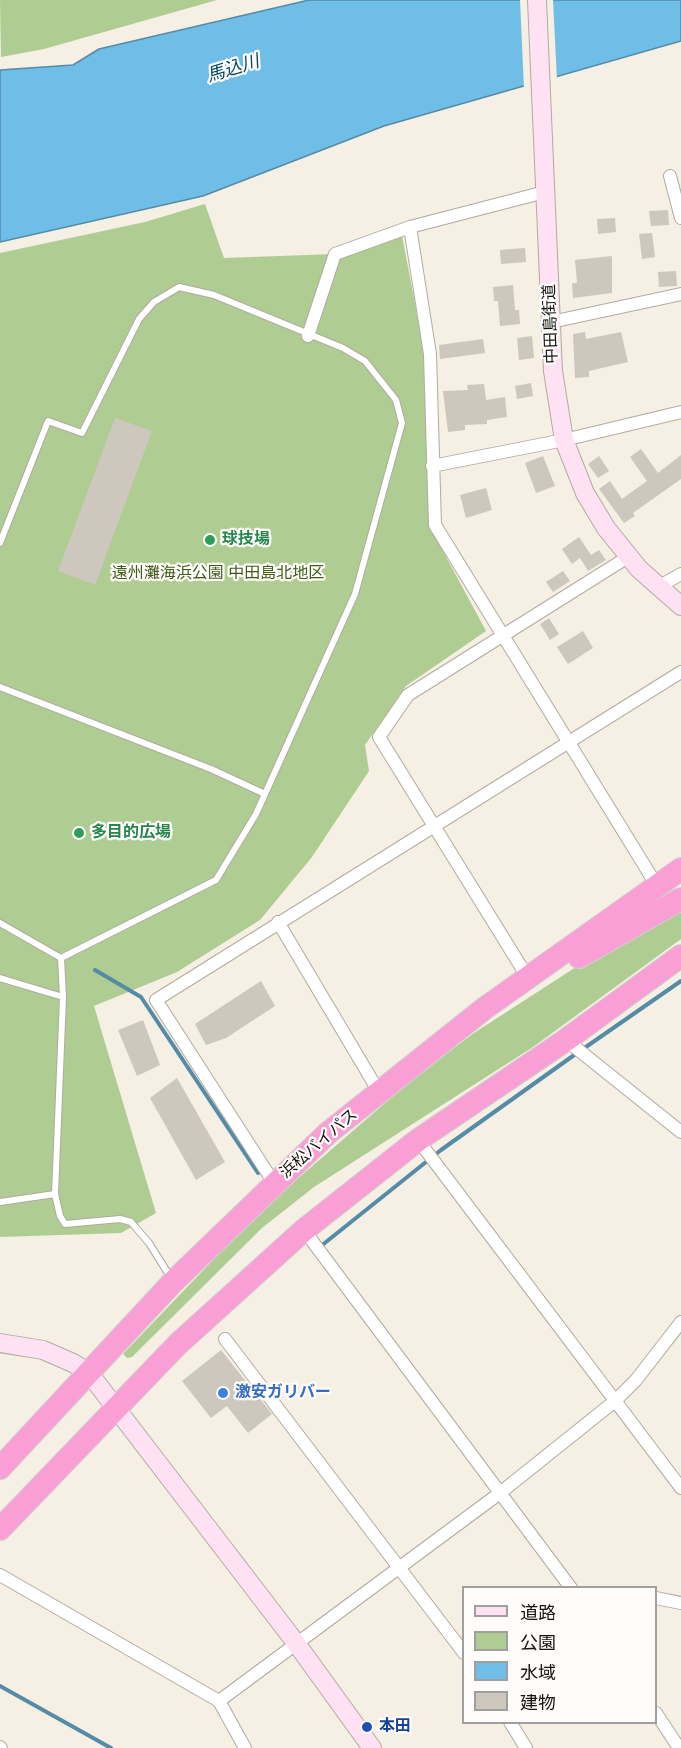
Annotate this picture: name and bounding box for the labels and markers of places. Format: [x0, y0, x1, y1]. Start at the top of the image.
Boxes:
place label: 球技場 [222, 530, 270, 550]
marker: 球技場 [203, 533, 217, 547]
place label: 多目的広場 [91, 823, 171, 843]
marker: 多目的広場 [72, 826, 86, 840]
place label: 激安ガリバー [235, 1383, 331, 1403]
marker: 激安ガリバー [216, 1386, 230, 1400]
place label: 本田 [379, 1717, 411, 1737]
marker: 本田 [360, 1720, 374, 1734]

